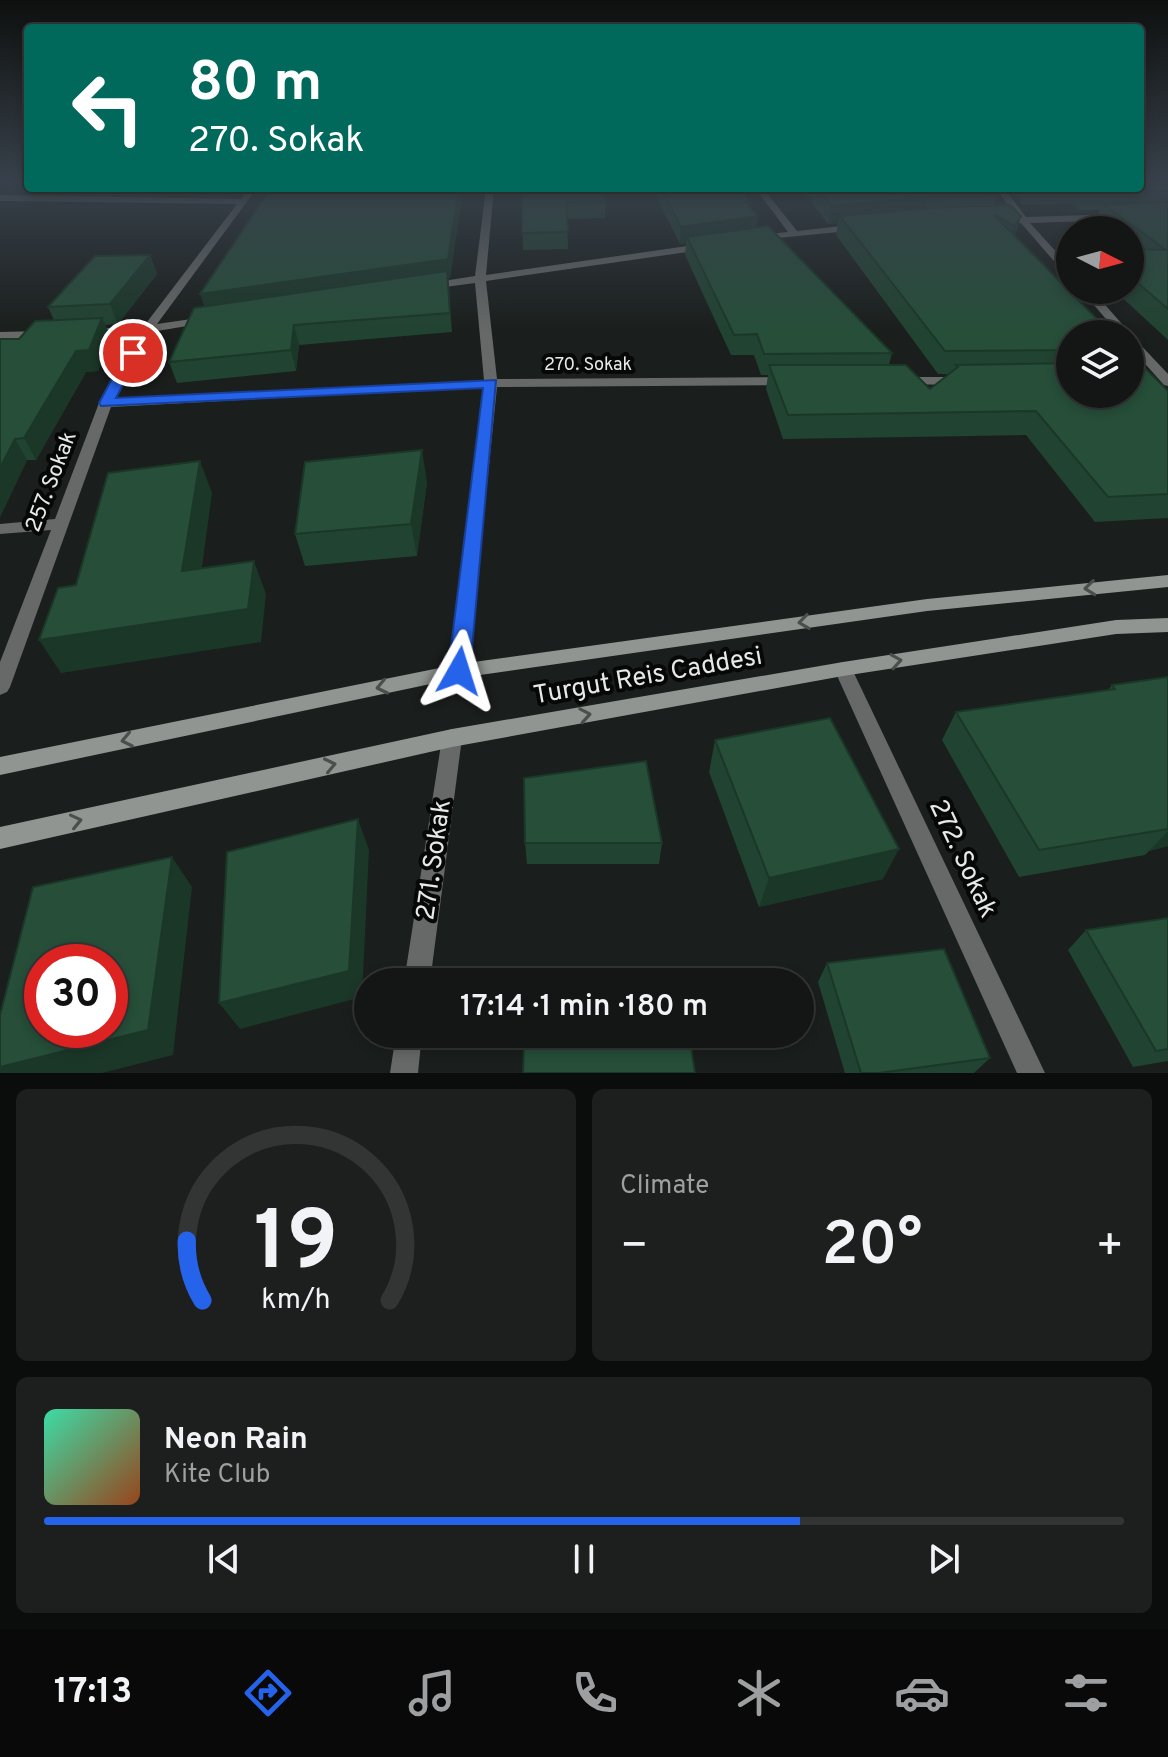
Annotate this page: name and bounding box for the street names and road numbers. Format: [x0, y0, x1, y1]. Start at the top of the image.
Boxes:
street label: 270. Sokak [544, 354, 632, 377]
street label: 257. Sokak [20, 428, 84, 536]
street label: Turgut Reis Caddesi [531, 641, 765, 713]
street label: 272. Sokak [920, 794, 1004, 924]
street label: 271. Sokak [410, 798, 460, 922]

